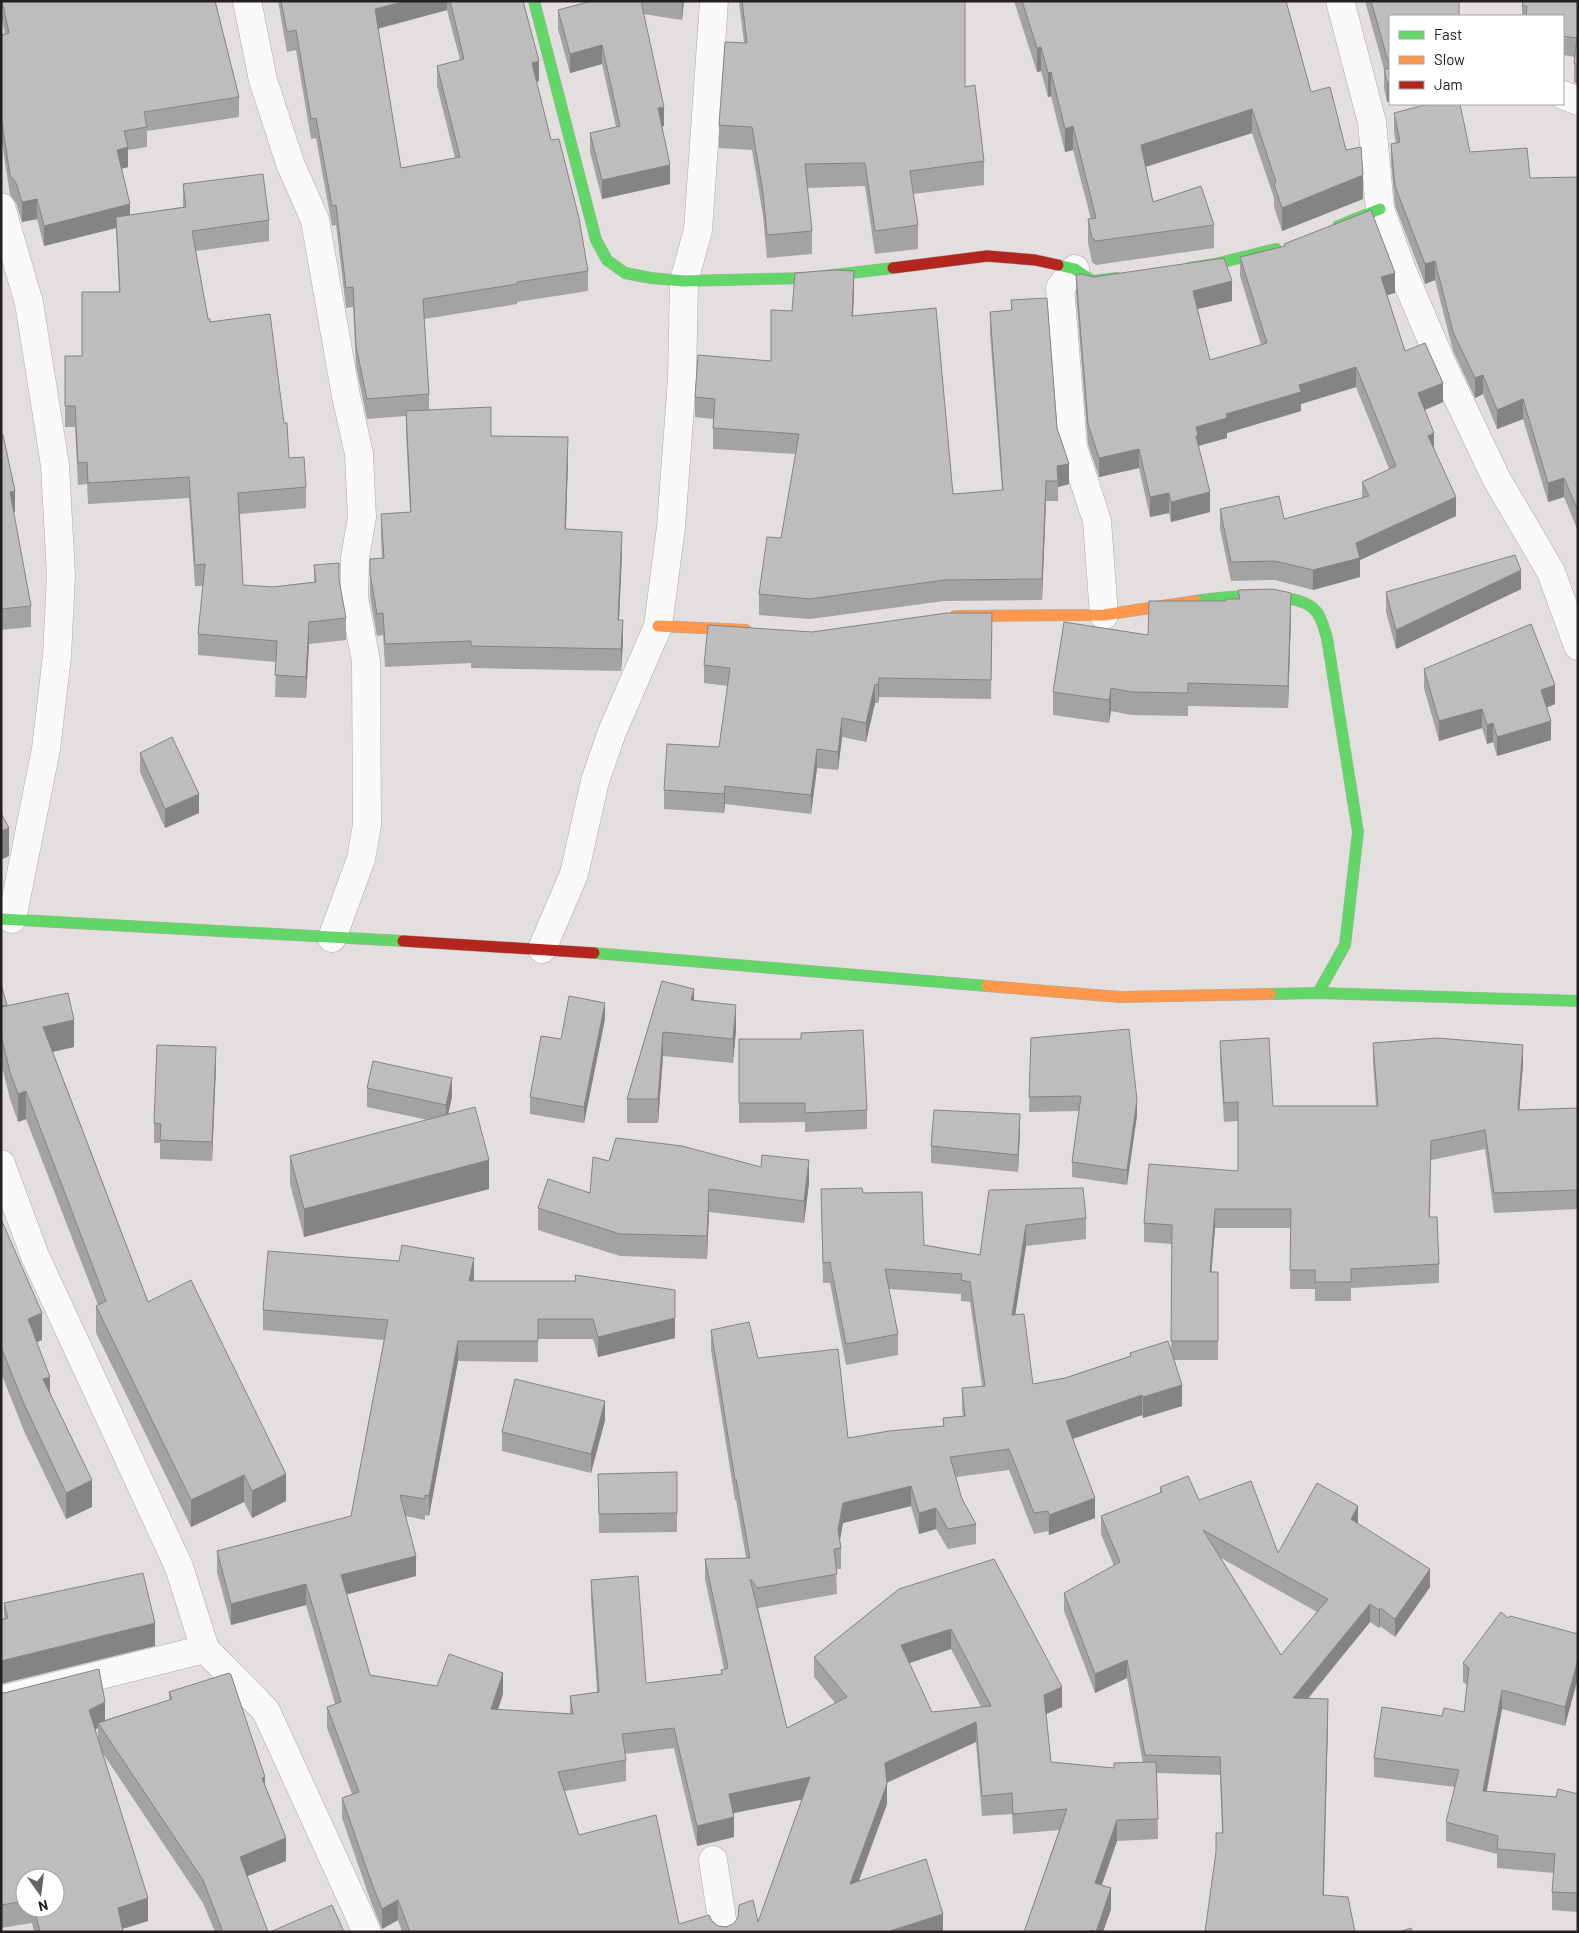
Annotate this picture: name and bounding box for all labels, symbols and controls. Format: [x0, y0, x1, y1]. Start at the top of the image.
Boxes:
legend [1389, 15, 1564, 105]
text: Fast [1434, 25, 1462, 43]
text: Slow [1434, 50, 1465, 68]
text: Jam [1434, 75, 1463, 93]
north arrow [15, 1868, 65, 1918]
text: N [37, 1897, 50, 1915]

